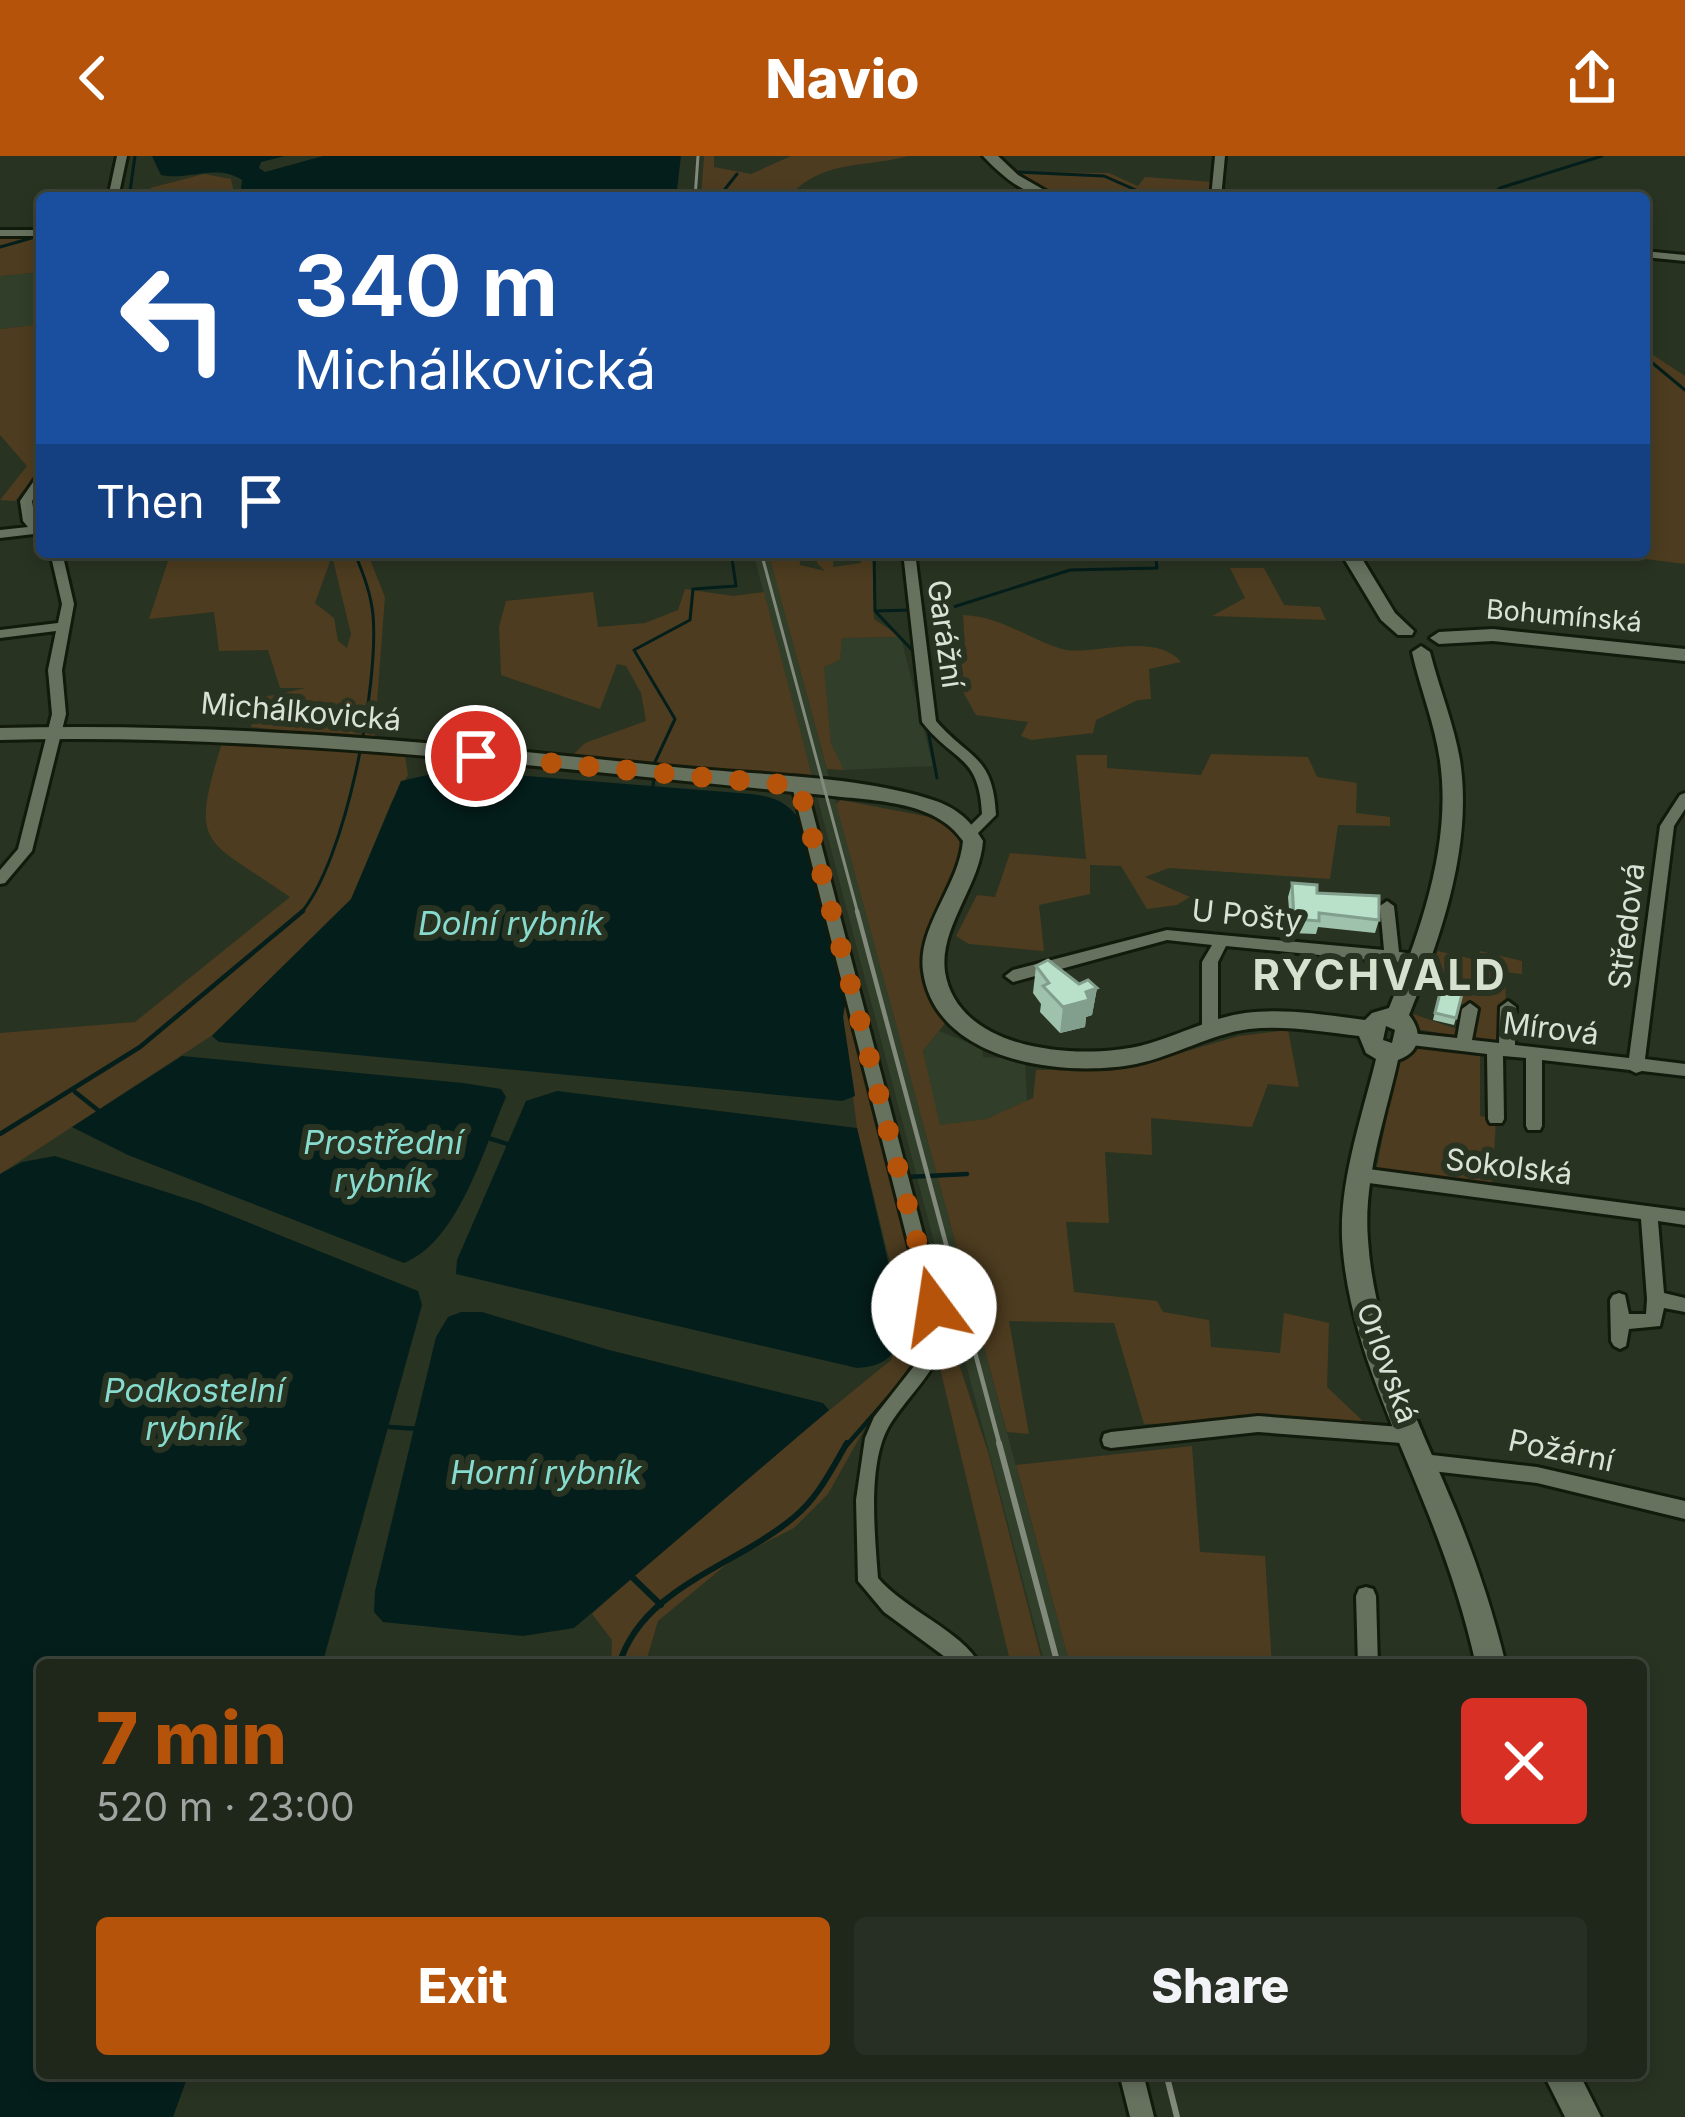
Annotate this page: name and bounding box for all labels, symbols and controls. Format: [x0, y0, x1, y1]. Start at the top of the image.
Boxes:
icon: back [60, 45, 126, 111]
icon: share [1559, 45, 1625, 111]
text: Navio [765, 46, 920, 111]
text: 340 m [294, 235, 558, 336]
icon: left [96, 240, 252, 396]
text: Michálkovická [294, 337, 656, 402]
icon: arrive [228, 468, 294, 534]
text: Then [96, 474, 204, 529]
street label: Garážní [921, 577, 971, 691]
street label: Bohumínská [1485, 592, 1643, 639]
street label: Michálkovická [199, 684, 403, 738]
pin [425, 705, 527, 807]
icon: arrive [443, 723, 509, 789]
street label: Středová [1600, 861, 1652, 991]
street label: U Pošty [1190, 891, 1304, 939]
water label: Dolní rybník [418, 903, 605, 943]
district label: RYCHVALD [1252, 949, 1508, 1000]
street label: Mírová [1501, 1004, 1601, 1052]
water label: Prostřední rybník [303, 1122, 466, 1200]
street label: Sokolská [1444, 1140, 1575, 1192]
position arrow [871, 1244, 997, 1370]
street label: Orlovská [1350, 1298, 1426, 1428]
water label: Podkostelní rybník [104, 1370, 287, 1448]
street label: Požární [1505, 1421, 1618, 1479]
water label: Horní rybník [450, 1452, 643, 1492]
text: 7 min [96, 1694, 287, 1781]
button: close [1461, 1698, 1587, 1824]
text: 520 m · 23:00 [96, 1783, 355, 1830]
button: Exit [96, 1917, 830, 2055]
button: Share [854, 1917, 1587, 2055]

